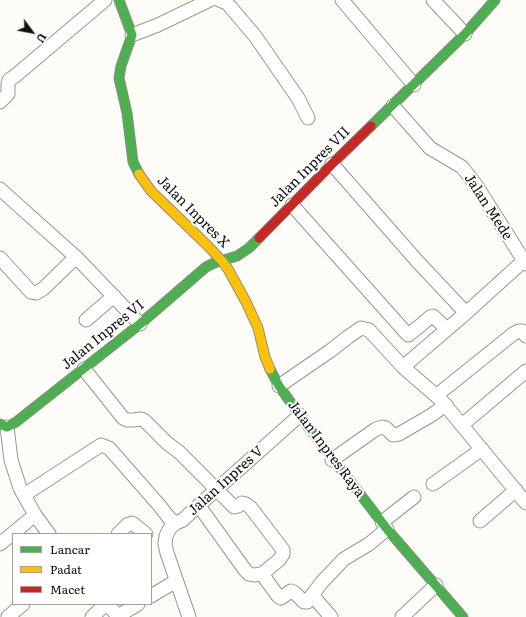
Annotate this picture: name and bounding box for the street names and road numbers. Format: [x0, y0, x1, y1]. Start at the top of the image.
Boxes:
street label: Jalan Inpres VII [266, 123, 354, 211]
street label: Jalan Mede [460, 171, 516, 243]
street label: Jalan Inpres X [154, 173, 232, 251]
street label: Jalan Inpres VI [58, 297, 148, 373]
street label: Jalan Inpres Raya [284, 397, 368, 501]
street label: Jalan Inpres V [185, 443, 267, 519]

